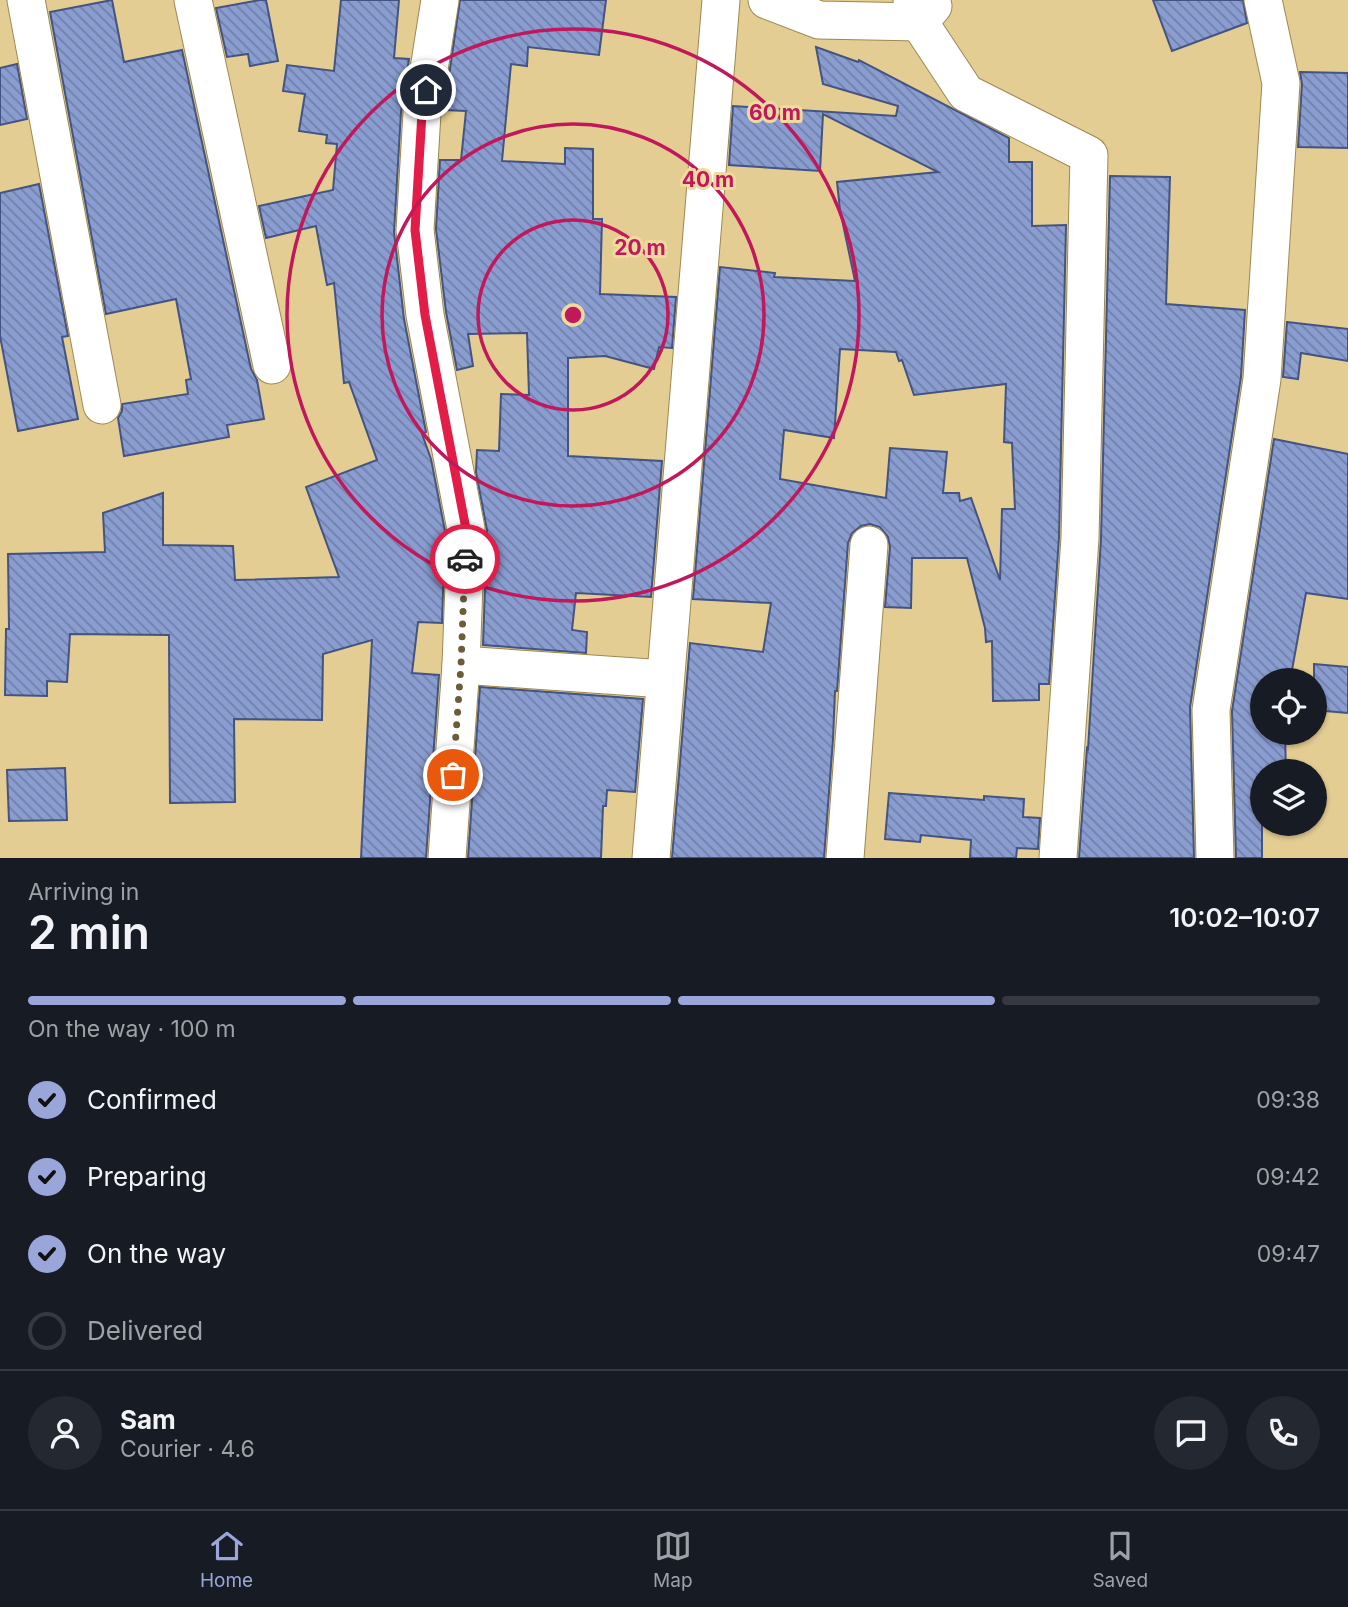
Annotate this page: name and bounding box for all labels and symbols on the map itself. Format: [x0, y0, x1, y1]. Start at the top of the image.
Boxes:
pin [396, 60, 456, 120]
text: 60 m [749, 100, 801, 125]
text: 40 m [682, 167, 734, 192]
text: 20 m [614, 235, 666, 260]
centre of rings [561, 303, 585, 327]
courier [430, 524, 500, 594]
pin [423, 745, 483, 805]

